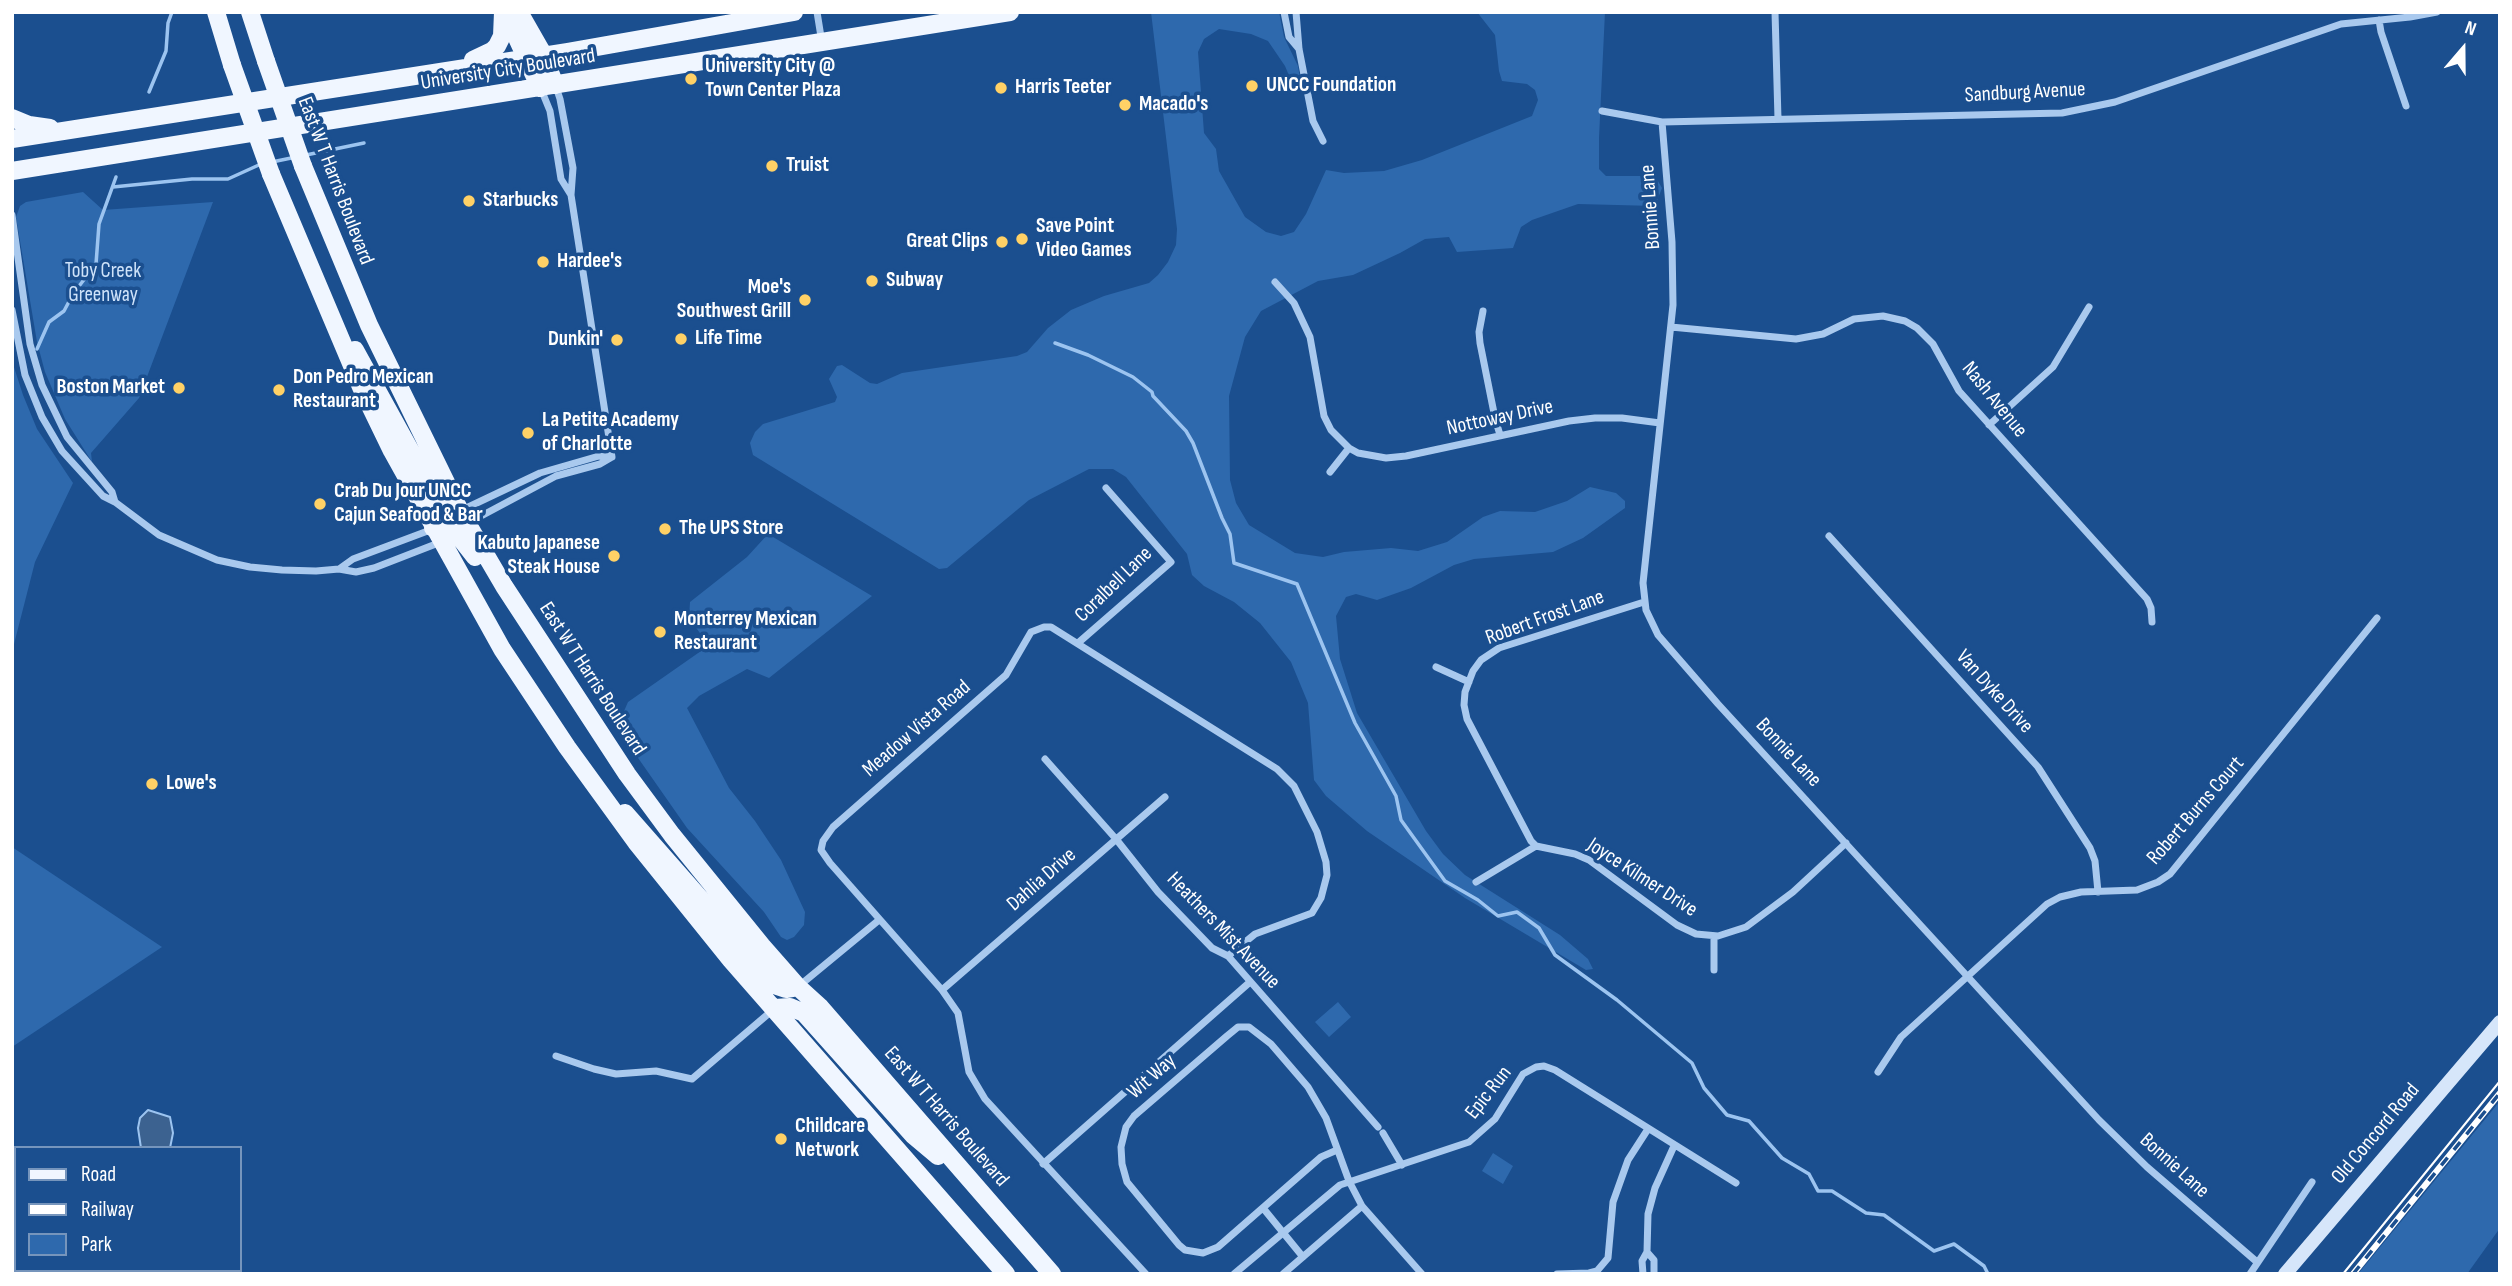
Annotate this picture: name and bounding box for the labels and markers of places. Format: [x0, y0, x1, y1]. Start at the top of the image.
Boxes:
place label: University City @ Town Center Plaza [705, 54, 841, 104]
marker: University City @ Town Center Plaza [683, 71, 699, 87]
place label: UNCC Foundation [1266, 73, 1396, 99]
place label: Harris Teeter [1015, 75, 1111, 101]
marker: UNCC Foundation [1244, 78, 1260, 94]
marker: Harris Teeter [993, 80, 1009, 96]
place label: Macado's [1139, 92, 1208, 118]
marker: Macado's [1117, 97, 1133, 113]
place label: Truist [786, 153, 829, 179]
marker: Truist [764, 158, 780, 174]
place label: Starbucks [483, 188, 558, 214]
marker: Starbucks [461, 193, 477, 209]
place label: Save Point Video Games [1036, 214, 1132, 264]
place label: Great Clips [906, 229, 988, 255]
marker: Save Point Video Games [1014, 231, 1030, 247]
marker: Great Clips [994, 234, 1010, 250]
place label: Hardee's [557, 249, 622, 275]
marker: Hardee's [535, 254, 551, 270]
place label: Subway [886, 268, 943, 294]
marker: Subway [864, 273, 880, 289]
place label: Moe's Southwest Grill [677, 275, 791, 325]
marker: Moe's Southwest Grill [797, 292, 813, 308]
place label: Life Time [695, 326, 762, 352]
place label: Dunkin' [548, 327, 603, 353]
marker: Life Time [673, 331, 689, 347]
marker: Dunkin' [609, 332, 625, 348]
place label: Don Pedro Mexican Restaurant [293, 365, 434, 415]
place label: Boston Market [57, 375, 165, 401]
marker: Boston Market [171, 380, 187, 396]
marker: Don Pedro Mexican Restaurant [271, 382, 287, 398]
place label: La Petite Academy of Charlotte [542, 408, 679, 458]
marker: La Petite Academy of Charlotte [520, 425, 536, 441]
place label: Crab Du Jour UNCC Cajun Seafood & Bar [334, 479, 483, 529]
marker: Crab Du Jour UNCC Cajun Seafood & Bar [312, 496, 328, 512]
place label: The UPS Store [679, 516, 784, 542]
marker: The UPS Store [657, 521, 673, 537]
place label: Kabuto Japanese Steak House [477, 531, 600, 581]
marker: Kabuto Japanese Steak House [606, 548, 622, 564]
place label: Monterrey Mexican Restaurant [674, 607, 817, 657]
marker: Monterrey Mexican Restaurant [652, 624, 668, 640]
place label: Lowe's [166, 771, 217, 797]
marker: Lowe's [144, 776, 160, 792]
place label: Childcare Network [795, 1114, 865, 1164]
marker: Childcare Network [773, 1131, 789, 1147]

